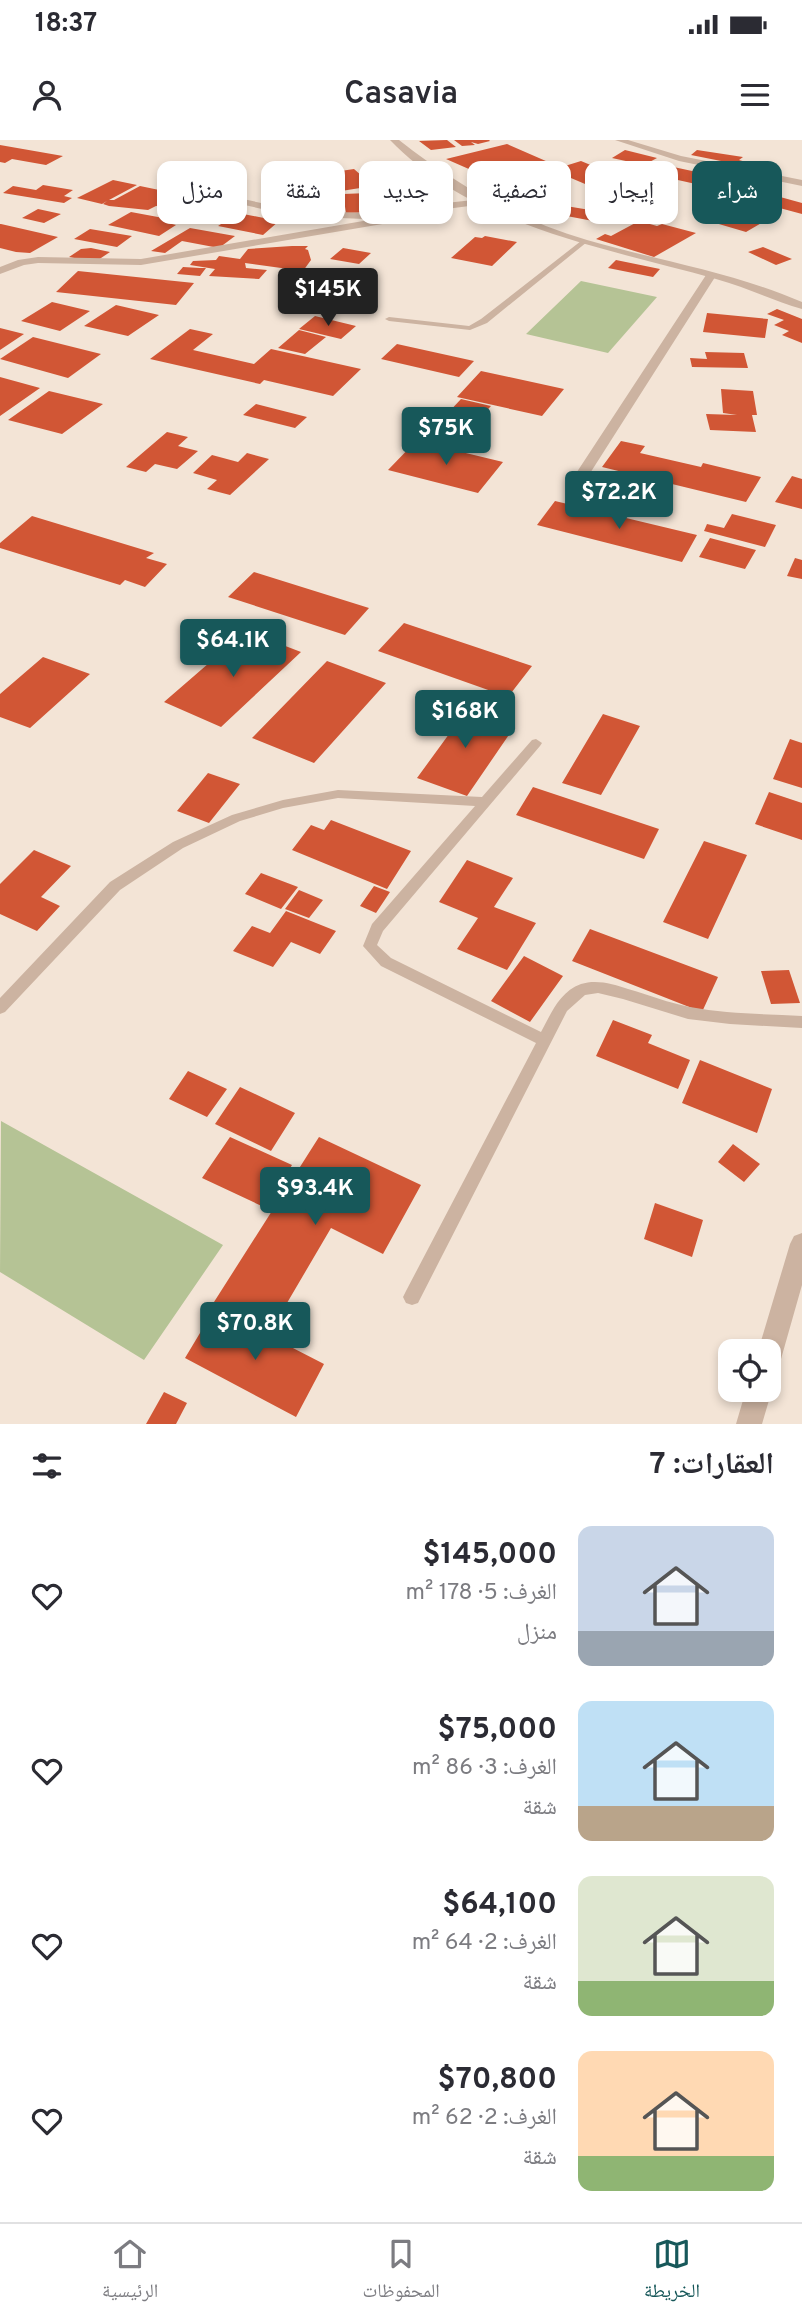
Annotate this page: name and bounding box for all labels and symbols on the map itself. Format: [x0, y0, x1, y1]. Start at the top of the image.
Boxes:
pin: $145K [279, 268, 377, 328]
pin: $75K [405, 408, 487, 467]
pin: $72.2K [562, 472, 676, 531]
pin: $64.1K [176, 620, 290, 679]
pin: $168K [416, 690, 514, 750]
pin: $93.4K [258, 1168, 372, 1227]
pin: $70.8K [198, 1302, 312, 1362]

